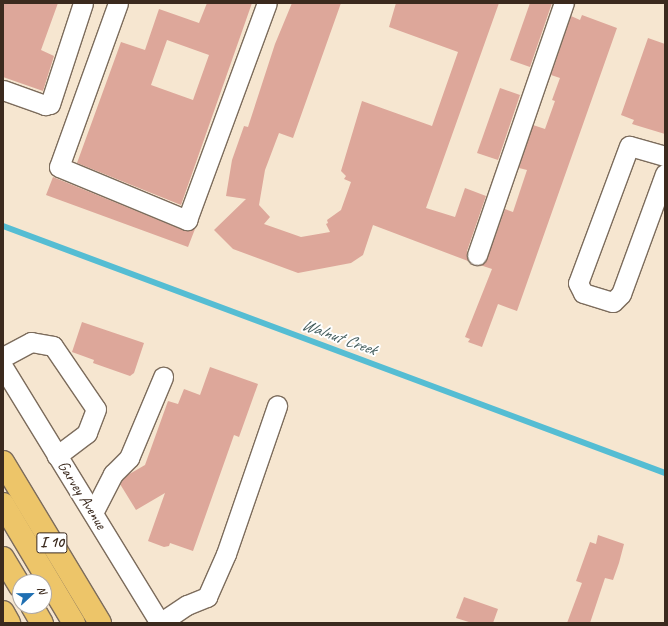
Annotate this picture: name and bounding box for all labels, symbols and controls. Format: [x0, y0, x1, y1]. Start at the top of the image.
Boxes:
water label: Walnut Creek [299, 314, 379, 360]
street label: Garvey Avenue [53, 457, 111, 533]
road number: I 10 [36, 530, 68, 556]
north arrow [12, 574, 52, 614]
text: N [34, 584, 50, 596]

